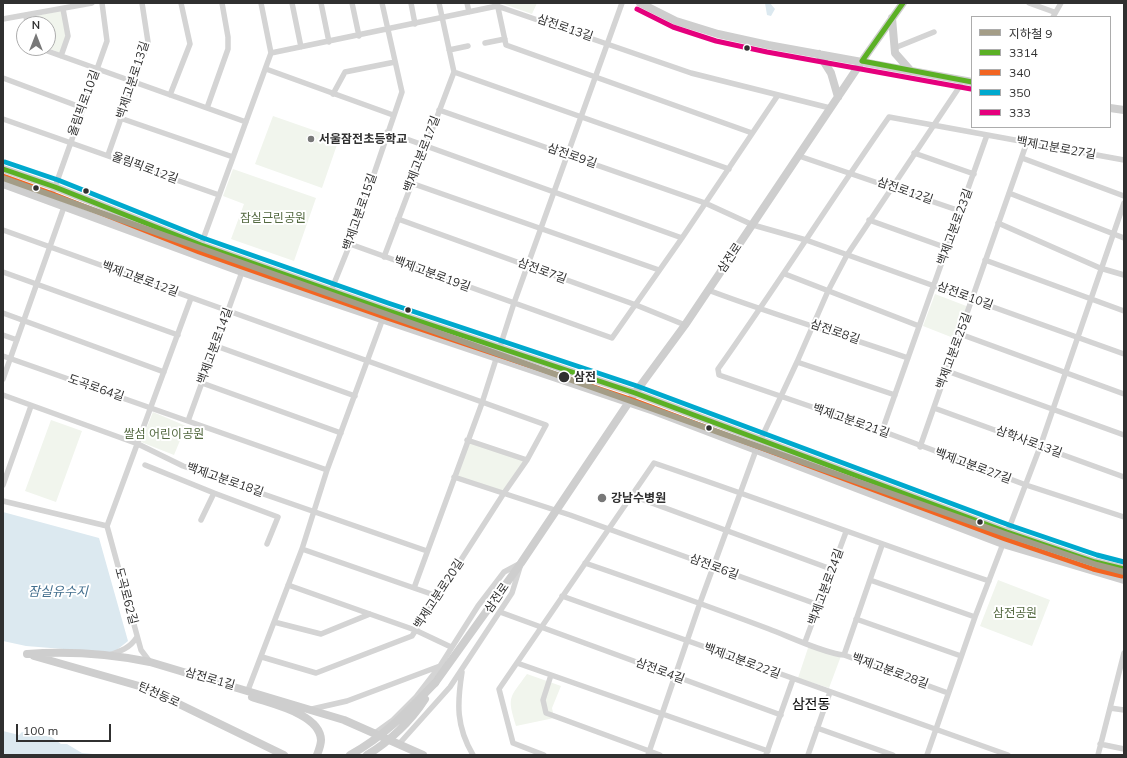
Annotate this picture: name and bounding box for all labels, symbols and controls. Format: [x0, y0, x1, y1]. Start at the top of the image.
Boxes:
street label: 삼전로13길 [535, 12, 595, 44]
north arrow [16, 16, 56, 56]
legend [971, 16, 1111, 128]
text: N [32, 18, 40, 32]
text: 지하철 9 [1009, 26, 1052, 41]
street label: 백제고분로13길 [114, 39, 152, 121]
unlabelled marker [742, 43, 752, 53]
text: 3314 [1009, 45, 1038, 60]
text: 340 [1009, 65, 1031, 80]
street label: 올림픽로10길 [65, 68, 103, 138]
text: 350 [1009, 85, 1031, 100]
text: 333 [1009, 105, 1031, 120]
street label: 백제고분로17길 [401, 114, 443, 194]
place label: 서울잠전초등학교 [319, 132, 407, 146]
marker: 서울잠전초등학교 [306, 134, 316, 144]
street label: 백제고분로27길 [1015, 134, 1097, 162]
street label: 삼전로9길 [545, 141, 599, 171]
street label: 올림픽로12길 [110, 149, 180, 187]
street label: 백제고분로15길 [340, 172, 380, 252]
street label: 삼전로12길 [875, 175, 935, 207]
unlabelled marker [31, 183, 41, 193]
unlabelled marker [81, 186, 91, 196]
street label: 백제고분로23길 [934, 187, 976, 267]
park label: 잠실근린공원 [240, 211, 306, 225]
street label: 삼전로 [715, 240, 745, 276]
street label: 백제고분로19길 [392, 253, 472, 295]
street label: 삼전로7길 [515, 255, 569, 287]
street label: 백제고분로12길 [100, 258, 180, 300]
street label: 삼전로10길 [935, 279, 995, 313]
unlabelled marker [403, 305, 413, 315]
street label: 백제고분로14길 [194, 306, 236, 386]
street label: 백제고분로25길 [933, 311, 975, 391]
street label: 삼전로8길 [808, 317, 862, 347]
marker: 삼전 [557, 370, 571, 384]
place label: 삼전 [574, 370, 596, 384]
street label: 도곡로64길 [66, 372, 126, 404]
street label: 백제고분로21길 [811, 401, 891, 441]
unlabelled marker [704, 423, 714, 433]
street label: 삼학사로13길 [994, 423, 1064, 461]
park label: 쌀섬 어린이공원 [124, 427, 204, 441]
street label: 백제고분로27길 [933, 445, 1013, 487]
street label: 백제고분로18길 [185, 460, 265, 500]
place label: 강남수병원 [611, 491, 666, 505]
marker: 강남수병원 [596, 492, 608, 504]
unlabelled marker [975, 517, 985, 527]
street label: 백제고분로24길 [805, 547, 847, 627]
street label: 삼전로6길 [687, 551, 741, 583]
street label: 백제고분로20길 [411, 556, 467, 632]
street label: 도곡로62길 [111, 566, 141, 626]
street label: 삼전로 [482, 580, 512, 616]
water label: 잠실유수지 [28, 584, 88, 600]
park label: 삼전공원 [993, 606, 1037, 620]
street label: 백제고분로22길 [702, 640, 782, 682]
street label: 백제고분로28길 [850, 650, 930, 692]
street label: 삼전로4길 [633, 655, 687, 687]
street label: 삼전로1길 [183, 665, 237, 693]
street label: 탄천동로 [136, 679, 182, 711]
district label: 삼전동 [792, 697, 830, 713]
scale bar [18, 716, 113, 742]
text: 100 m [23, 723, 58, 738]

